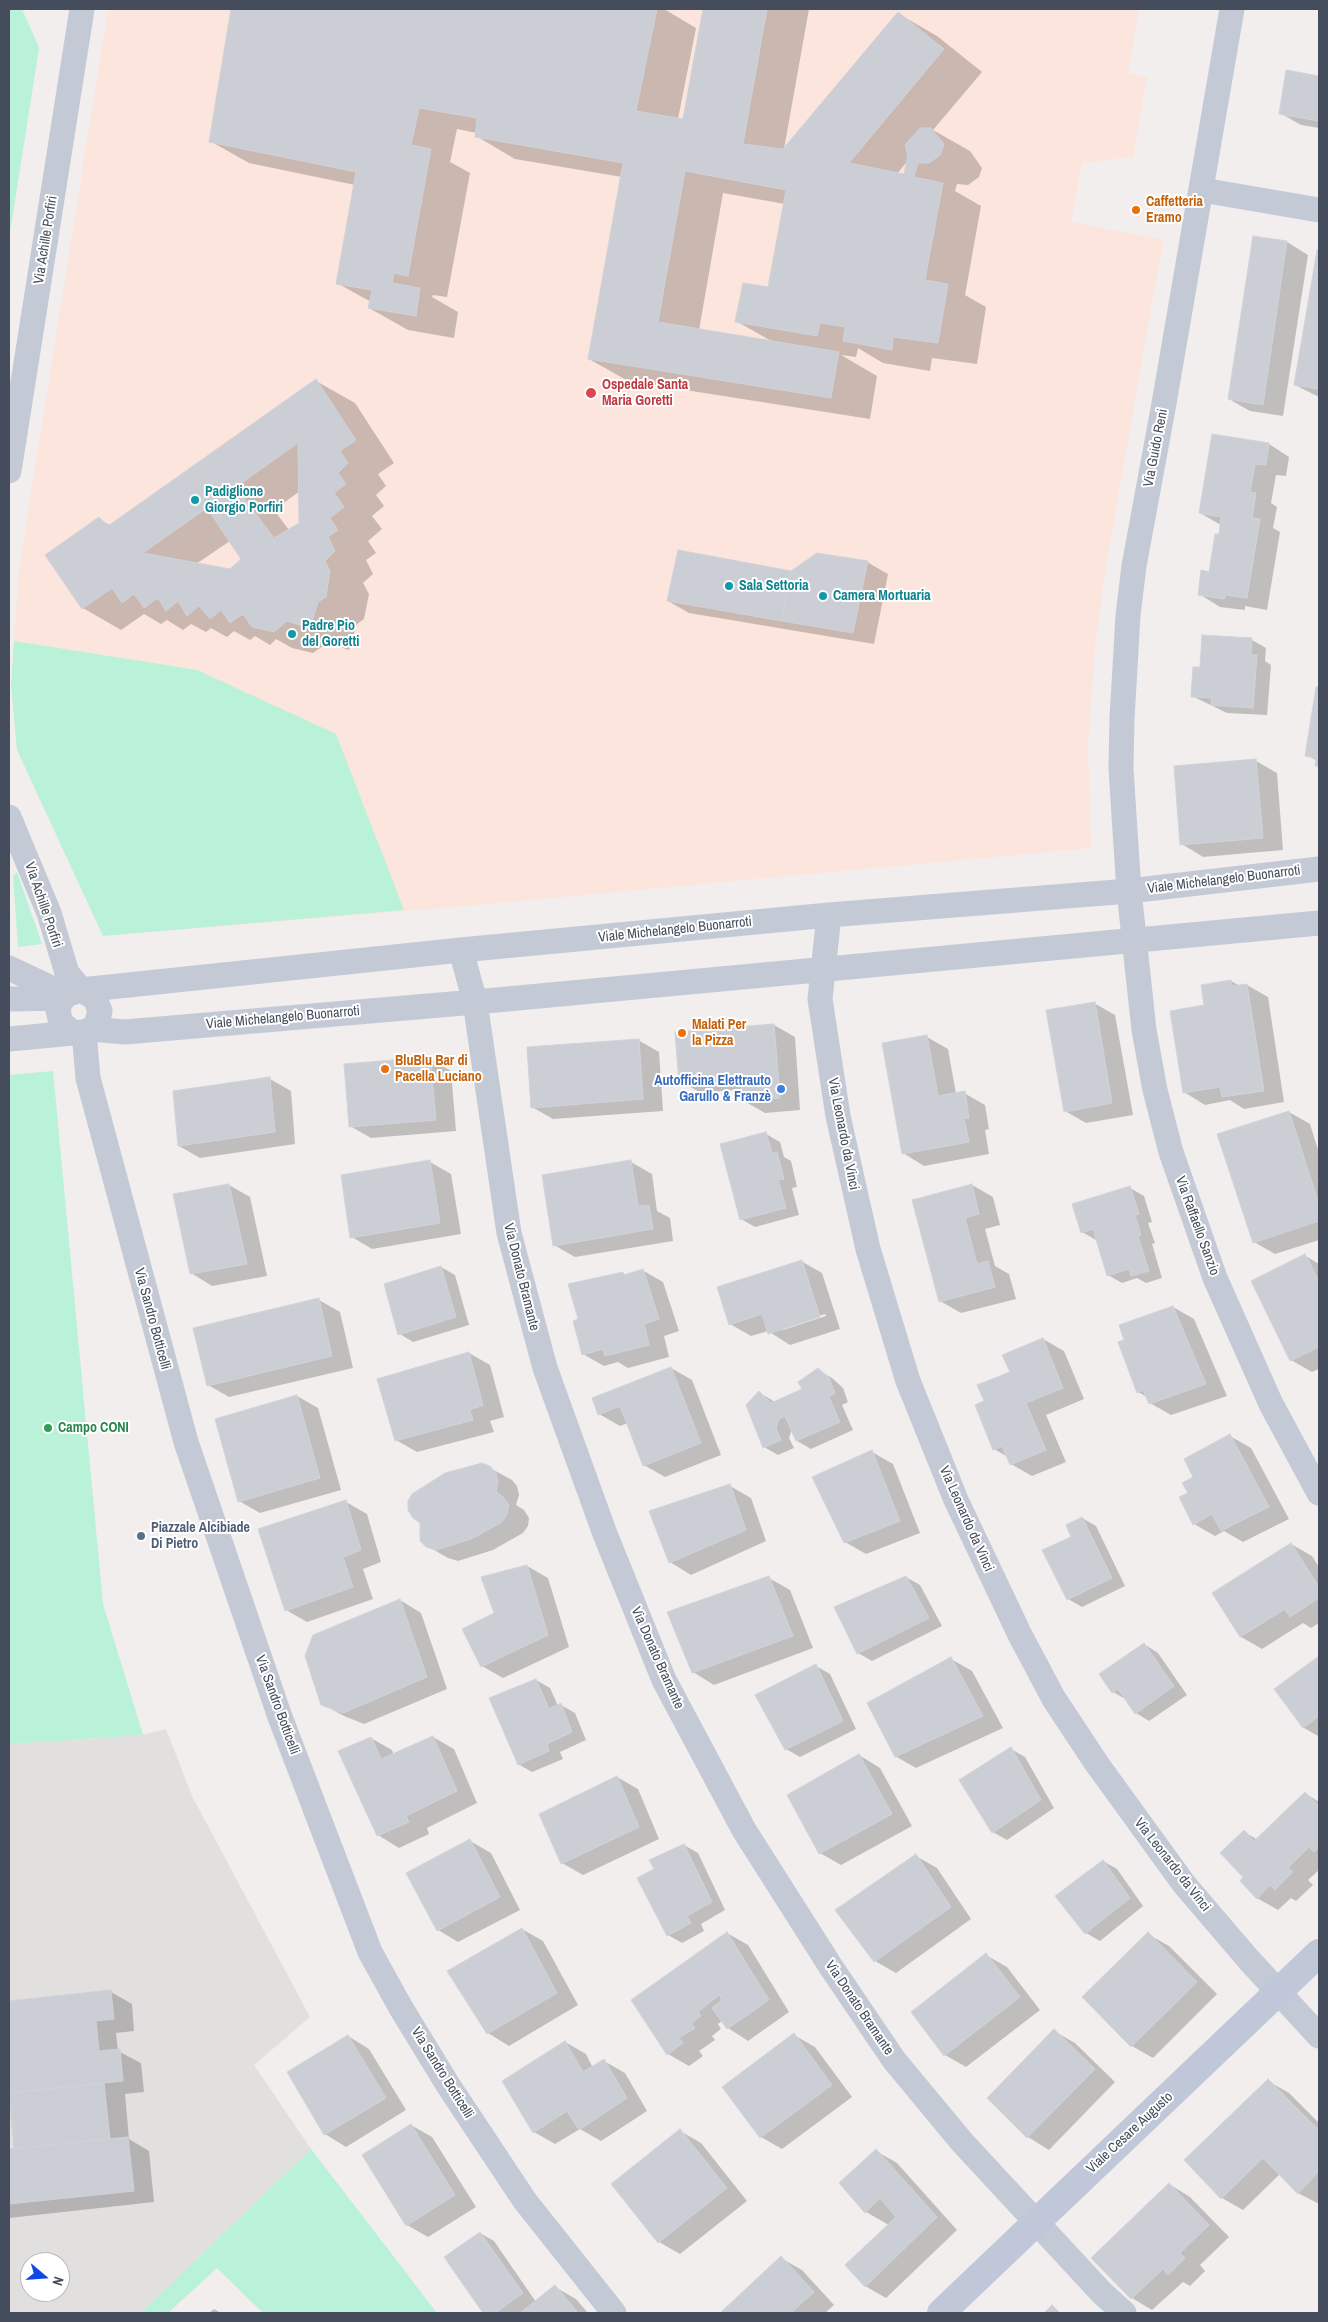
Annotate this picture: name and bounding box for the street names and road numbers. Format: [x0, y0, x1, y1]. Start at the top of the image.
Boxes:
street label: Via Achille Porfiri [31, 195, 61, 285]
street label: Via Guido Reni [1140, 408, 1172, 488]
street label: Via Achille Porfiri [21, 860, 65, 950]
street label: Viale Michelangelo Buonarroti [1146, 862, 1302, 898]
street label: Viale Michelangelo Buonarroti [597, 914, 753, 946]
street label: Viale Michelangelo Buonarroti [205, 1003, 361, 1033]
street label: Via Leonardo da Vinci [824, 1077, 862, 1191]
street label: Via Raffaello Sanzio [1171, 1174, 1223, 1278]
street label: Via Donato Bramante [500, 1222, 542, 1332]
street label: Via Sandro Botticelli [130, 1266, 174, 1372]
street label: Via Leonardo da Vinci [935, 1464, 997, 1574]
street label: Via Donato Bramante [627, 1604, 687, 1712]
street label: Via Sandro Botticelli [251, 1653, 303, 1757]
street label: Via Leonardo da Vinci [1130, 1815, 1214, 1915]
street label: Via Donato Bramante [821, 1958, 897, 2058]
street label: Via Sandro Botticelli [407, 2024, 477, 2122]
street label: Viale Cesare Augusto [1084, 2089, 1176, 2177]

